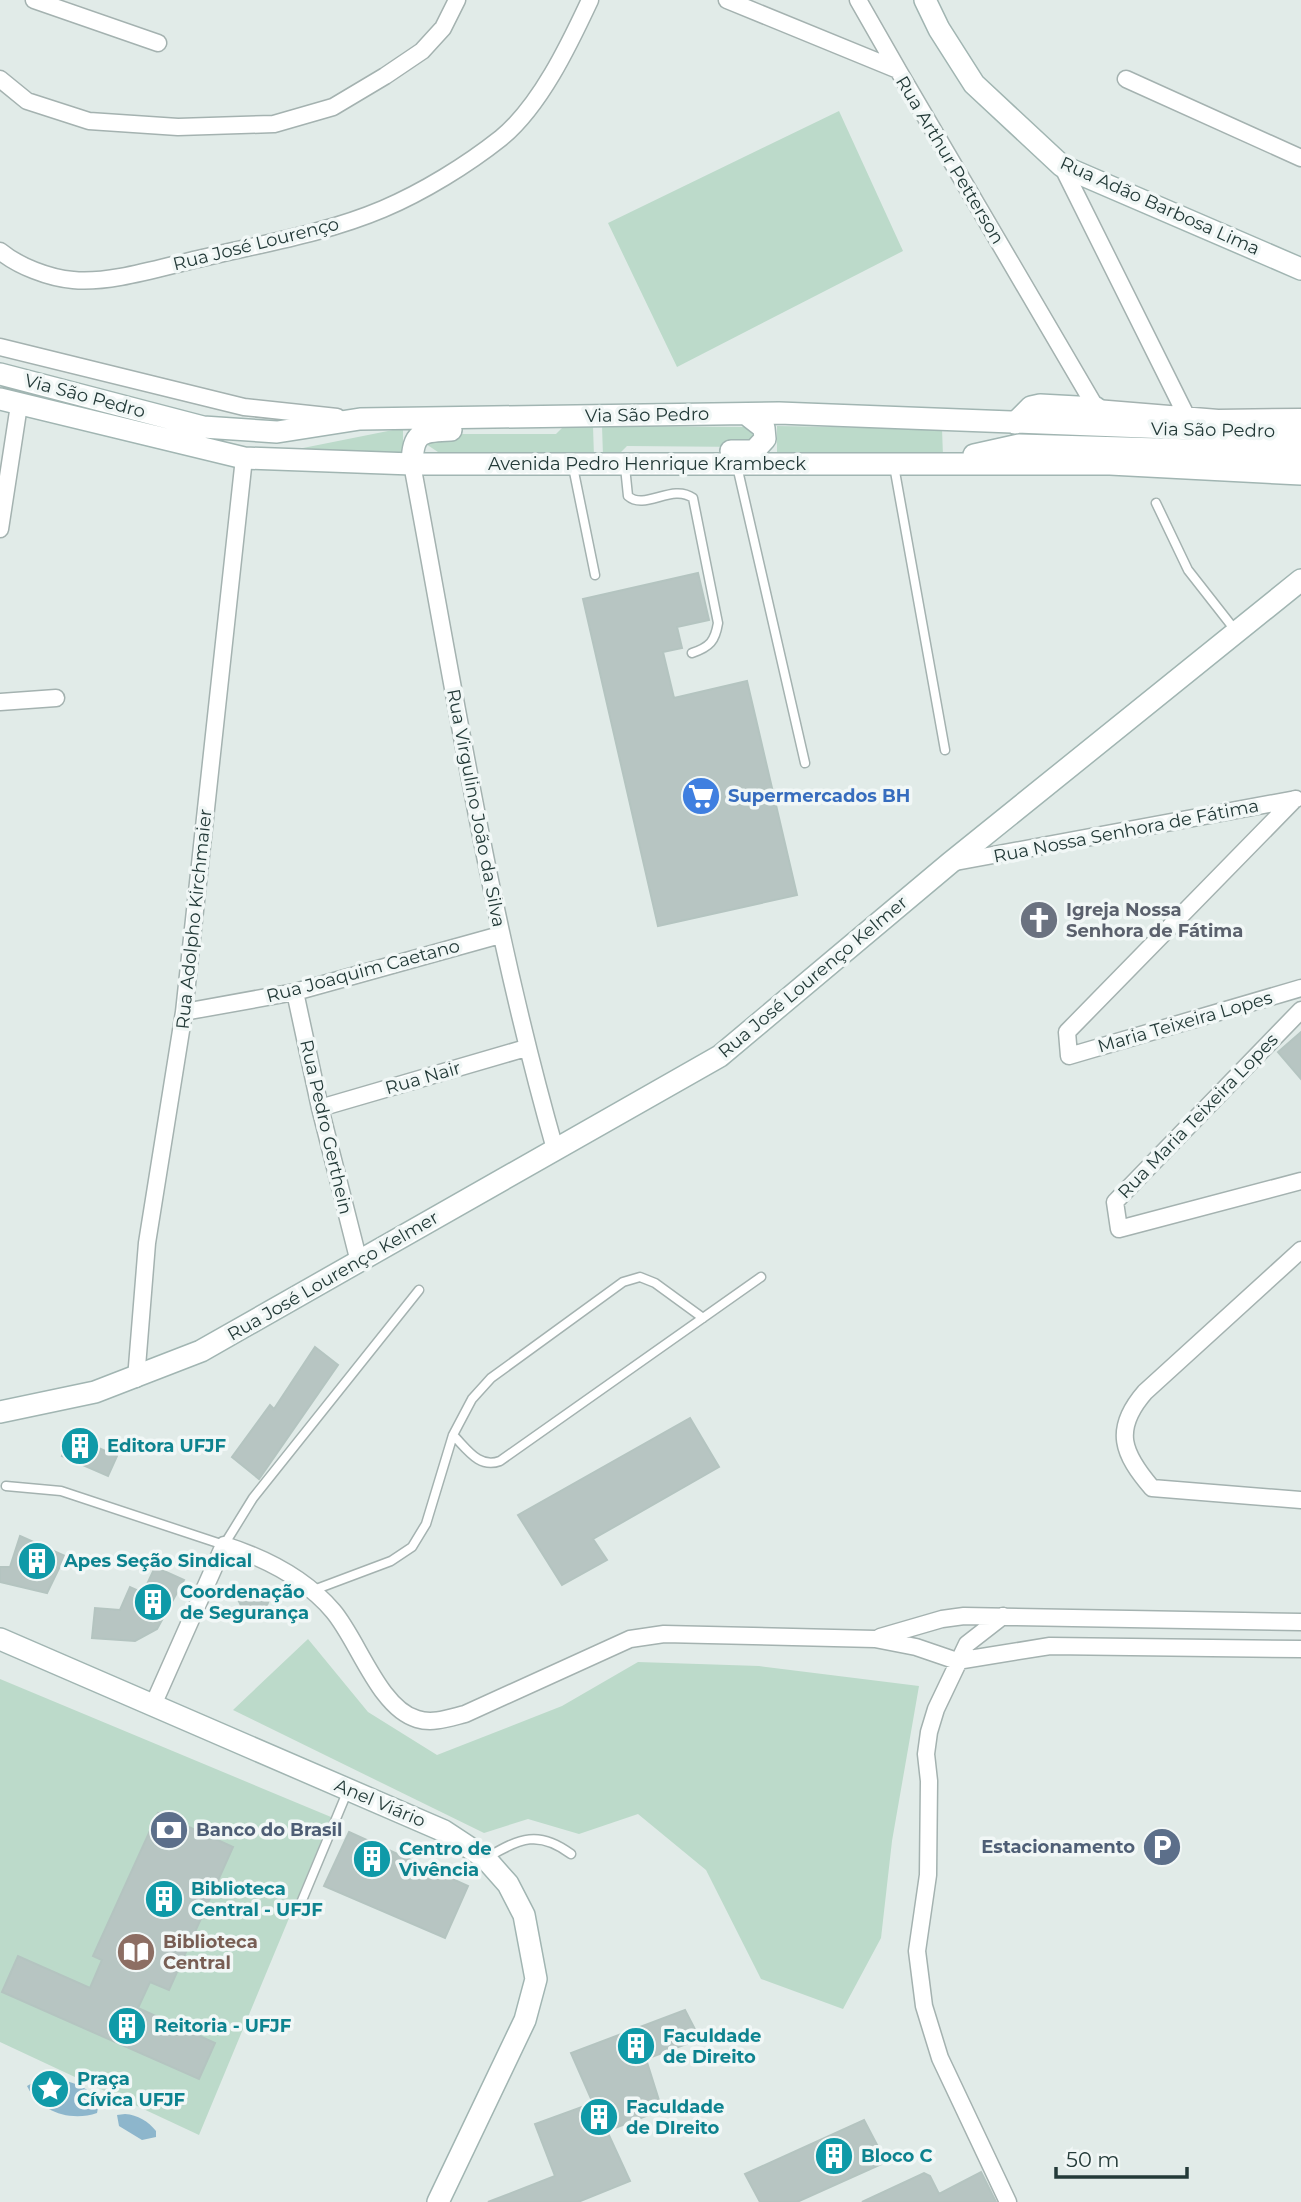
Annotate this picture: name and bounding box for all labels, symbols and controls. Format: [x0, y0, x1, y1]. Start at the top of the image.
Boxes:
street label: Rua Arthur Petterson [891, 72, 1009, 248]
street label: Rua Adão Barbosa Lima [1057, 152, 1263, 260]
street label: Rua José Lourenço [171, 213, 341, 275]
street label: Via São Pedro [22, 369, 148, 423]
street label: Via São Pedro [585, 403, 709, 427]
street label: Via São Pedro [1151, 418, 1275, 442]
street label: Avenida Pedro Henrique Krambeck [488, 453, 806, 475]
street label: Rua Virgulino João da Silva [442, 687, 510, 929]
supermarket icon: Supermercados BH [680, 775, 722, 817]
place label: Supermercados BH [728, 785, 910, 807]
street label: Rua Nossa Senhora de Fátima [991, 794, 1261, 868]
street label: Rua Adolpho Kirchmaier [171, 808, 217, 1030]
street label: Rua José Lourenço Kelmer [714, 891, 912, 1063]
church icon: Igreja Nossa Senhora de Fátima [1018, 899, 1060, 941]
place label: Igreja Nossa Senhora de Fátima [1066, 899, 1243, 942]
street label: Rua Joaquim Caetano [264, 935, 462, 1007]
street label: Maria Teixeira Lopes [1095, 986, 1275, 1057]
street label: Rua Maria Teixeira Lopes [1113, 1029, 1283, 1203]
street label: Rua Pedro Gerthein [295, 1037, 357, 1217]
street label: Rua Nair [383, 1057, 463, 1099]
street label: Rua José Lourenço Kelmer [223, 1206, 443, 1346]
building icon: Editora UFJF [59, 1425, 101, 1467]
place label: Editora UFJF [107, 1435, 227, 1457]
building icon: Apes Seção Sindical [16, 1540, 58, 1582]
place label: Apes Seção Sindical [63, 1550, 252, 1572]
building icon: Coordenação de Segurança [132, 1581, 174, 1623]
place label: Coordenação de Segurança [180, 1581, 309, 1624]
street label: Anel Viário [331, 1774, 429, 1832]
bank icon: Banco do Brasil [148, 1809, 190, 1851]
place label: Banco do Brasil [196, 1819, 342, 1841]
parking icon: Estacionamento [1141, 1826, 1183, 1868]
place label: Estacionamento [981, 1836, 1135, 1858]
building icon: Centro de Vivência [351, 1838, 393, 1880]
place label: Centro de Vivência [398, 1838, 492, 1881]
building icon: Biblioteca Central - UFJF [143, 1878, 185, 1920]
place label: Biblioteca Central - UFJF [191, 1878, 323, 1921]
library icon: Biblioteca Central [115, 1931, 157, 1973]
place label: Biblioteca Central [163, 1931, 258, 1974]
building icon: Reitoria - UFJF [106, 2005, 148, 2047]
place label: Reitoria - UFJF [154, 2015, 292, 2037]
building icon: Faculdade de Direito [615, 2025, 657, 2067]
place label: Faculdade de Direito [663, 2025, 761, 2068]
place icon: Praça Cívica UFJF [29, 2068, 71, 2110]
place label: Praça Cívica UFJF [77, 2068, 186, 2111]
building icon: Faculdade de DIreito [578, 2096, 620, 2138]
place label: Faculdade de DIreito [626, 2096, 724, 2139]
building icon: Bloco C [813, 2135, 855, 2177]
scale bar [1056, 2136, 1187, 2180]
place label: Bloco C [861, 2145, 932, 2167]
text: 50 m [1066, 2147, 1120, 2172]

